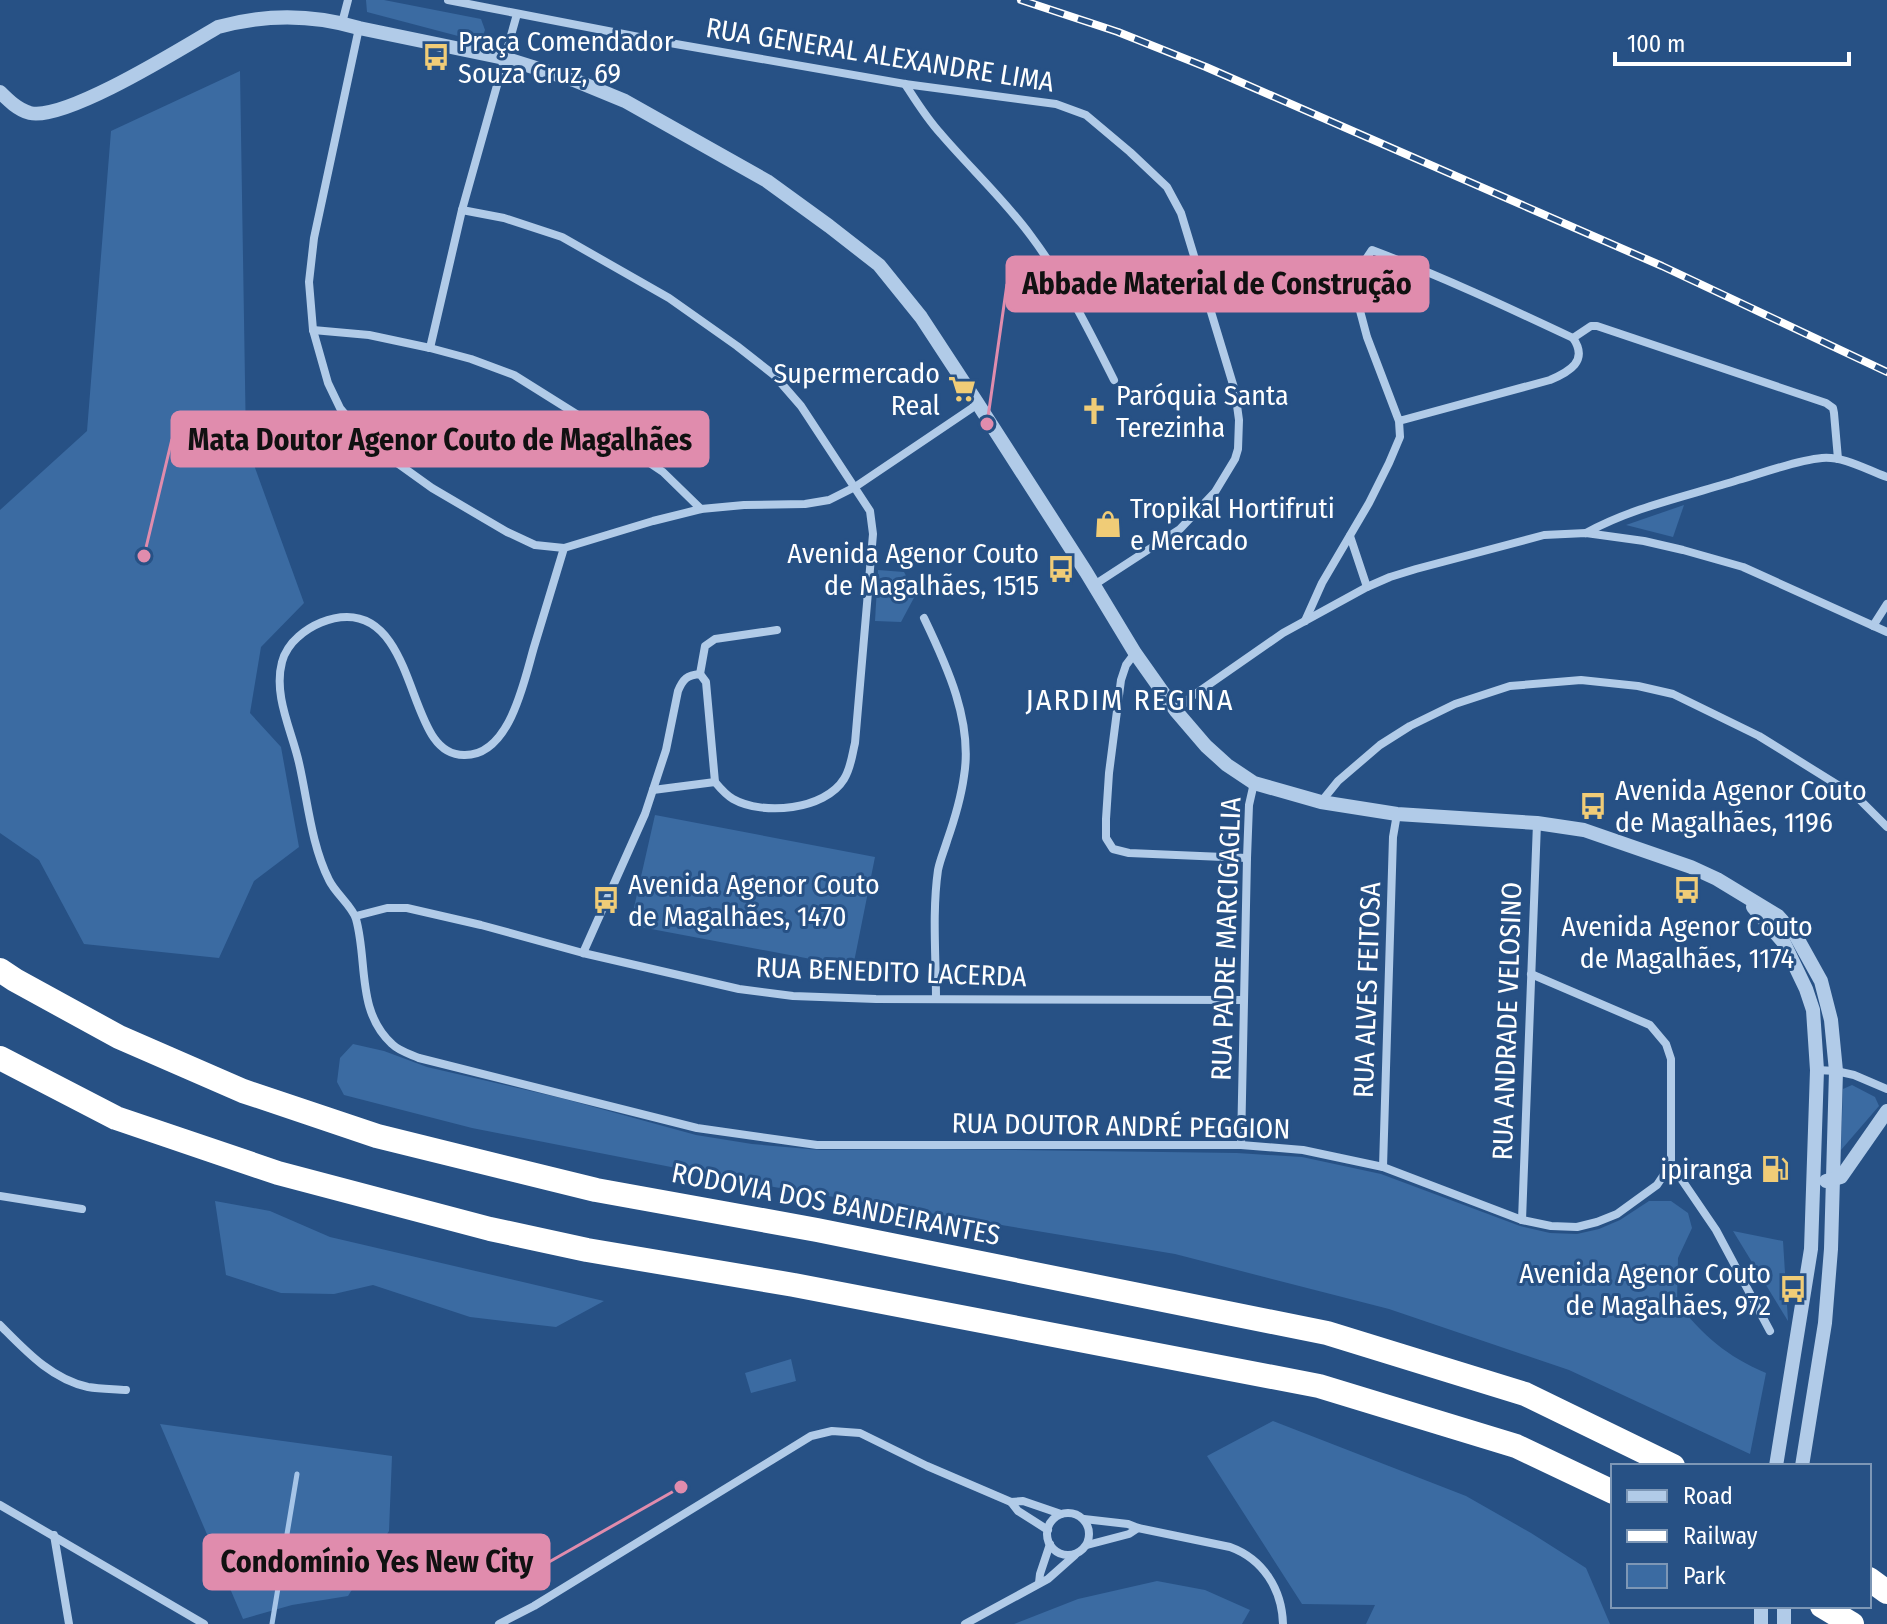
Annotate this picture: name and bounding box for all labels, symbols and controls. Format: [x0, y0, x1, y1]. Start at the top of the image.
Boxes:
street label: RUA GENERAL ALEXANDRE LIMA [704, 11, 1057, 99]
scale bar [1615, 16, 1849, 66]
place label: Praça Comendador Souza Cruz, 69 [458, 25, 674, 90]
text: 100 m [1627, 30, 1685, 58]
bus stop icon: Praça Comendador Souza Cruz, 69 [421, 42, 451, 72]
callout: Abbade Material de Construção [1007, 257, 1428, 311]
text: Abbade Material de Construção [1021, 266, 1412, 303]
place label: Supermercado Real [773, 357, 940, 422]
supermarket icon: Supermercado Real [947, 374, 977, 404]
place label: Paróquia Santa Terezinha [1116, 379, 1289, 444]
church icon: Paróquia Santa Terezinha [1079, 396, 1109, 426]
callout: Mata Doutor Agenor Couto de Magalhães [172, 412, 708, 466]
text: Mata Doutor Agenor Couto de Magalhães [188, 422, 692, 458]
place label: Tropikal Hortifruti e Mercado [1130, 492, 1335, 557]
shop icon: Tropikal Hortifruti e Mercado [1093, 509, 1123, 539]
place label: Avenida Agenor Couto de Magalhães, 1515 [787, 537, 1039, 602]
bus stop icon: Avenida Agenor Couto de Magalhães, 1515 [1046, 554, 1076, 584]
district label: JARDIM REGINA [1025, 682, 1235, 718]
place label: Avenida Agenor Couto de Magalhães, 1196 [1615, 774, 1867, 839]
bus stop icon: Avenida Agenor Couto de Magalhães, 1196 [1578, 791, 1608, 821]
street label: RUA PADRE MARCIGAGLIA [1205, 796, 1247, 1081]
place label: Avenida Agenor Couto de Magalhães, 1470 [628, 868, 880, 933]
bus stop icon: Avenida Agenor Couto de Magalhães, 1174 [1672, 875, 1702, 905]
street label: RUA ALVES FEITOSA [1347, 881, 1387, 1099]
street label: RUA ANDRADE VELOSINO [1486, 881, 1528, 1161]
bus stop icon: Avenida Agenor Couto de Magalhães, 1470 [591, 885, 621, 915]
place label: Avenida Agenor Couto de Magalhães, 1174 [1561, 910, 1813, 975]
street label: RUA BENEDITO LACERDA [755, 951, 1027, 993]
street label: RUA DOUTOR ANDRÉ PEGGION [951, 1107, 1291, 1145]
place label: ipiranga [1660, 1153, 1753, 1186]
fuel station icon: ipiranga [1760, 1154, 1790, 1184]
street label: RODOVIA DOS BANDEIRANTES [669, 1156, 1003, 1252]
place label: Avenida Agenor Couto de Magalhães, 972 [1519, 1257, 1771, 1322]
bus stop icon: Avenida Agenor Couto de Magalhães, 972 [1778, 1274, 1808, 1304]
legend [1611, 1464, 1871, 1608]
text: Road [1683, 1482, 1733, 1510]
text: Railway [1683, 1522, 1758, 1550]
callout: Condomínio Yes New City [204, 1535, 549, 1589]
text: Condomínio Yes New City [221, 1544, 534, 1580]
text: Park [1683, 1562, 1726, 1590]

